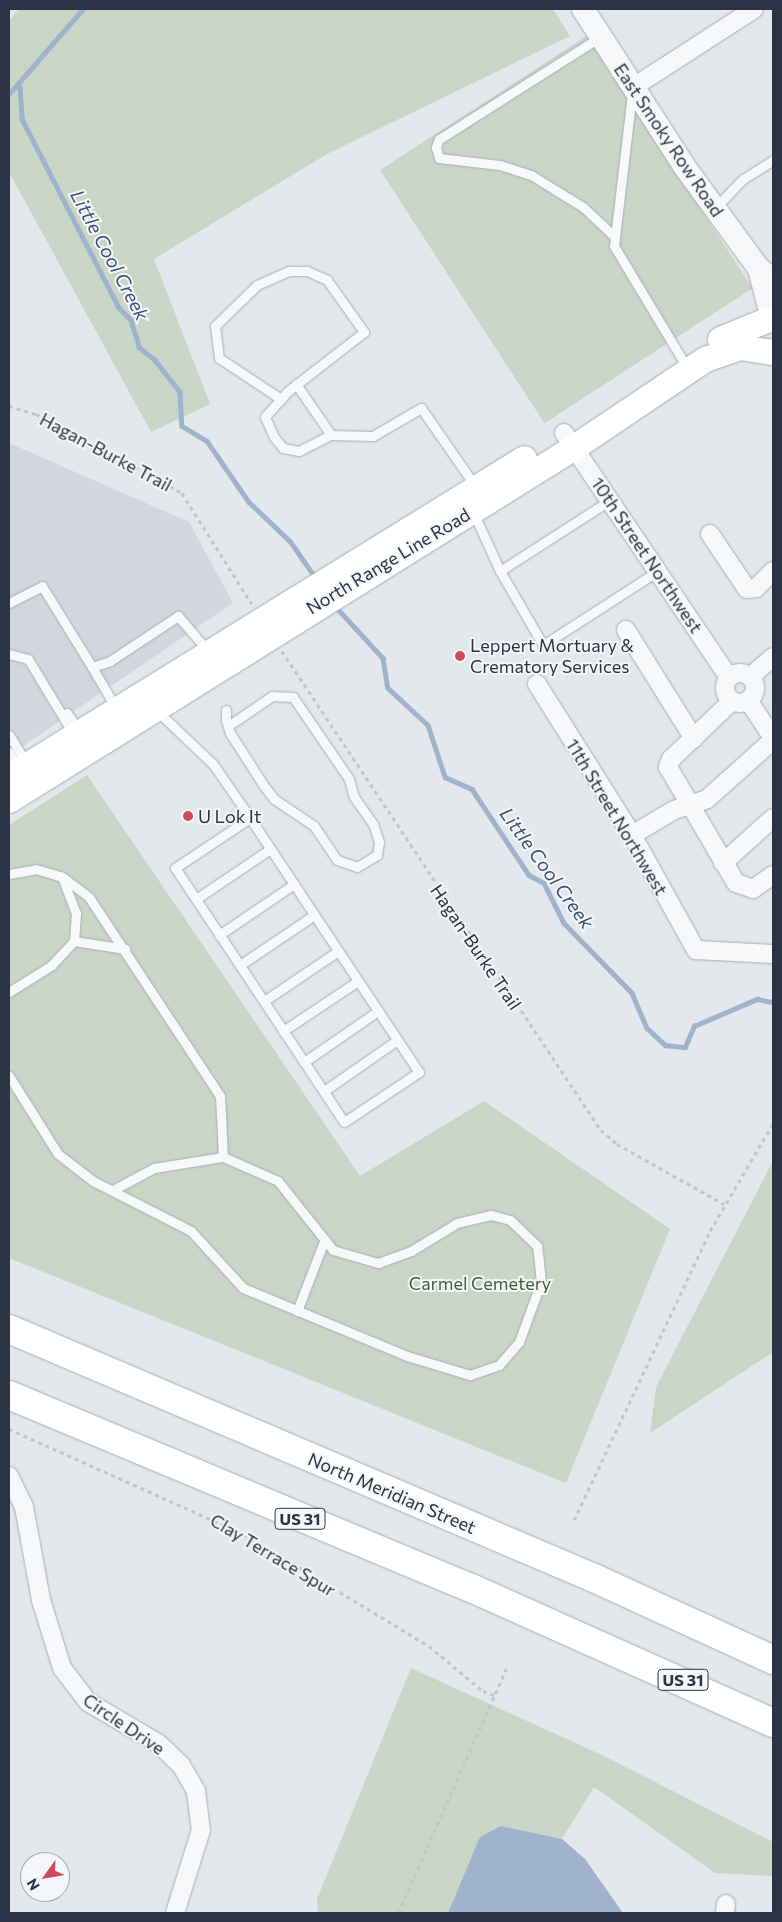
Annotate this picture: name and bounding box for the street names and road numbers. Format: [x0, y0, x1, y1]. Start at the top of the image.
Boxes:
street label: East Smoky Row Road [610, 59, 728, 221]
street label: Hagan-Burke Trail [36, 408, 176, 496]
street label: 10th Street Northwest [587, 473, 707, 637]
street label: North Range Line Road [302, 504, 474, 618]
street label: 11th Street Northwest [562, 735, 672, 899]
street label: Hagan-Burke Trail [426, 880, 526, 1014]
street label: North Meridian Street [305, 1448, 479, 1538]
road number: US 31 [274, 1506, 326, 1532]
street label: Clay Terrace Spur [206, 1509, 340, 1601]
road number: US 31 [657, 1666, 709, 1694]
street label: Circle Drive [79, 1689, 169, 1759]

